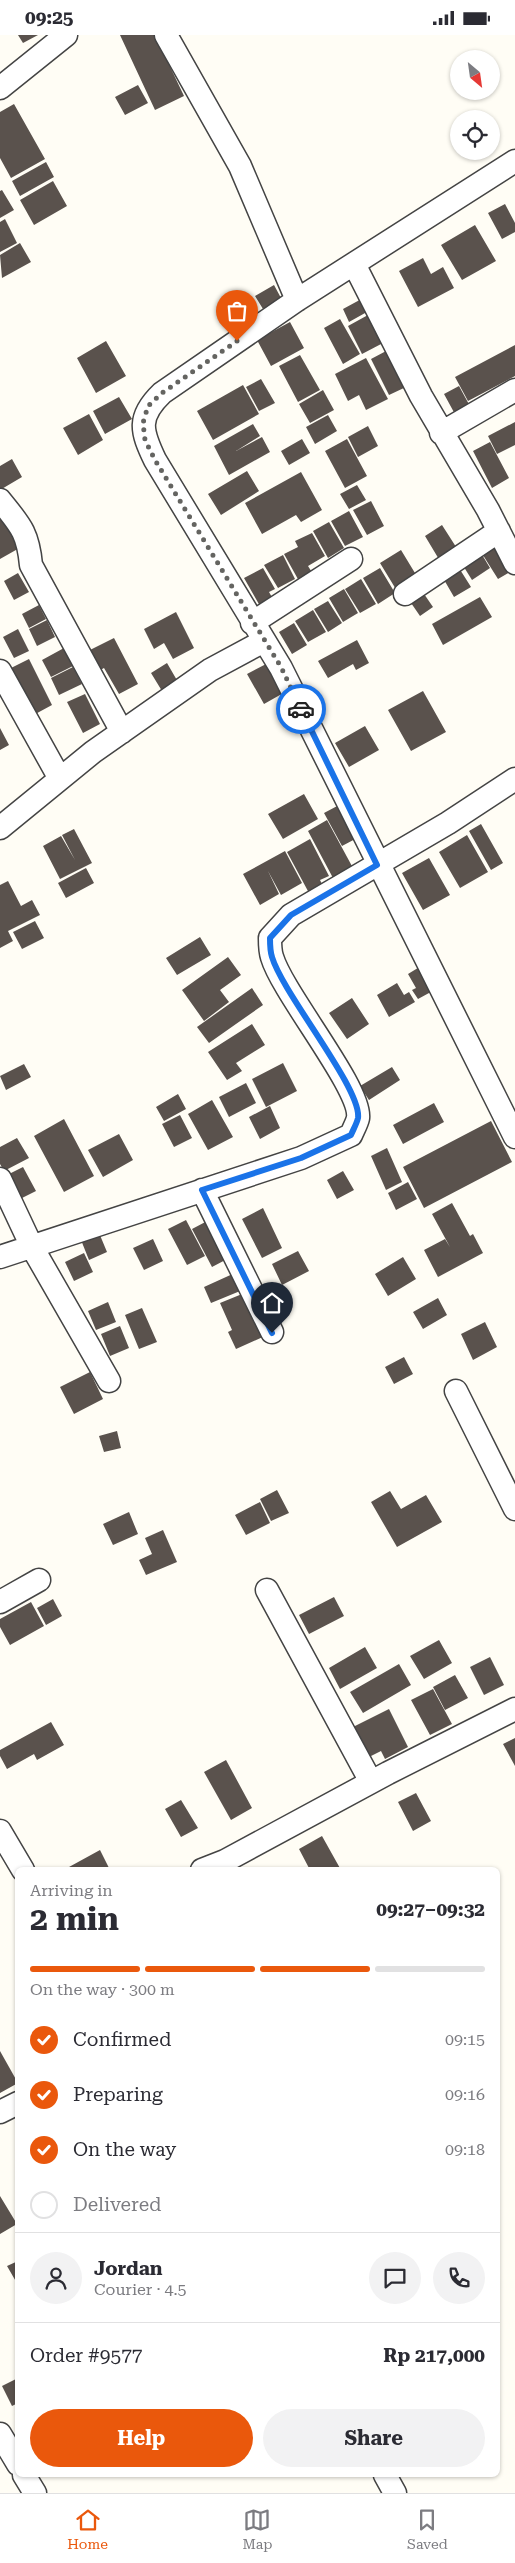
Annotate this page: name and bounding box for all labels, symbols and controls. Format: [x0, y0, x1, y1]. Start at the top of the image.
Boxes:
text: 09:25 [25, 6, 74, 29]
north arrow [450, 50, 500, 100]
map controls [450, 50, 500, 160]
button: locate [450, 110, 500, 160]
pin [216, 290, 258, 341]
icon: bag [223, 297, 251, 325]
courier [276, 684, 326, 734]
icon: car [287, 695, 315, 723]
pin [251, 1282, 293, 1333]
icon: home [258, 1289, 286, 1317]
text: Arriving in [30, 1881, 113, 1900]
text: 09:27–09:32 [376, 1898, 485, 1921]
text: 2 min [30, 1900, 119, 1938]
text: On the way · 300 m [30, 1980, 175, 1999]
icon: check [30, 2026, 58, 2054]
text: Confirmed [73, 2028, 171, 2051]
text: 09:15 [445, 2030, 485, 2049]
icon: check [30, 2081, 58, 2109]
text: Preparing [73, 2083, 163, 2106]
text: 09:16 [445, 2085, 485, 2104]
icon: check [30, 2136, 58, 2164]
text: On the way [73, 2138, 176, 2161]
text: 09:18 [445, 2140, 485, 2159]
text: Delivered [73, 2193, 161, 2216]
button: person [30, 2252, 82, 2304]
button: chat [369, 2252, 421, 2304]
button: phone [433, 2252, 485, 2304]
text: Jordan [94, 2257, 163, 2280]
text: Courier · 4.5 [94, 2280, 187, 2299]
text: Order #9577 [30, 2344, 142, 2367]
text: Rp 217,000 [383, 2344, 485, 2367]
button: Help [30, 2409, 253, 2467]
button: Share [263, 2409, 485, 2467]
tab: Home [67, 2506, 108, 2552]
tab: Map [243, 2506, 272, 2552]
tab: Saved [407, 2506, 448, 2552]

